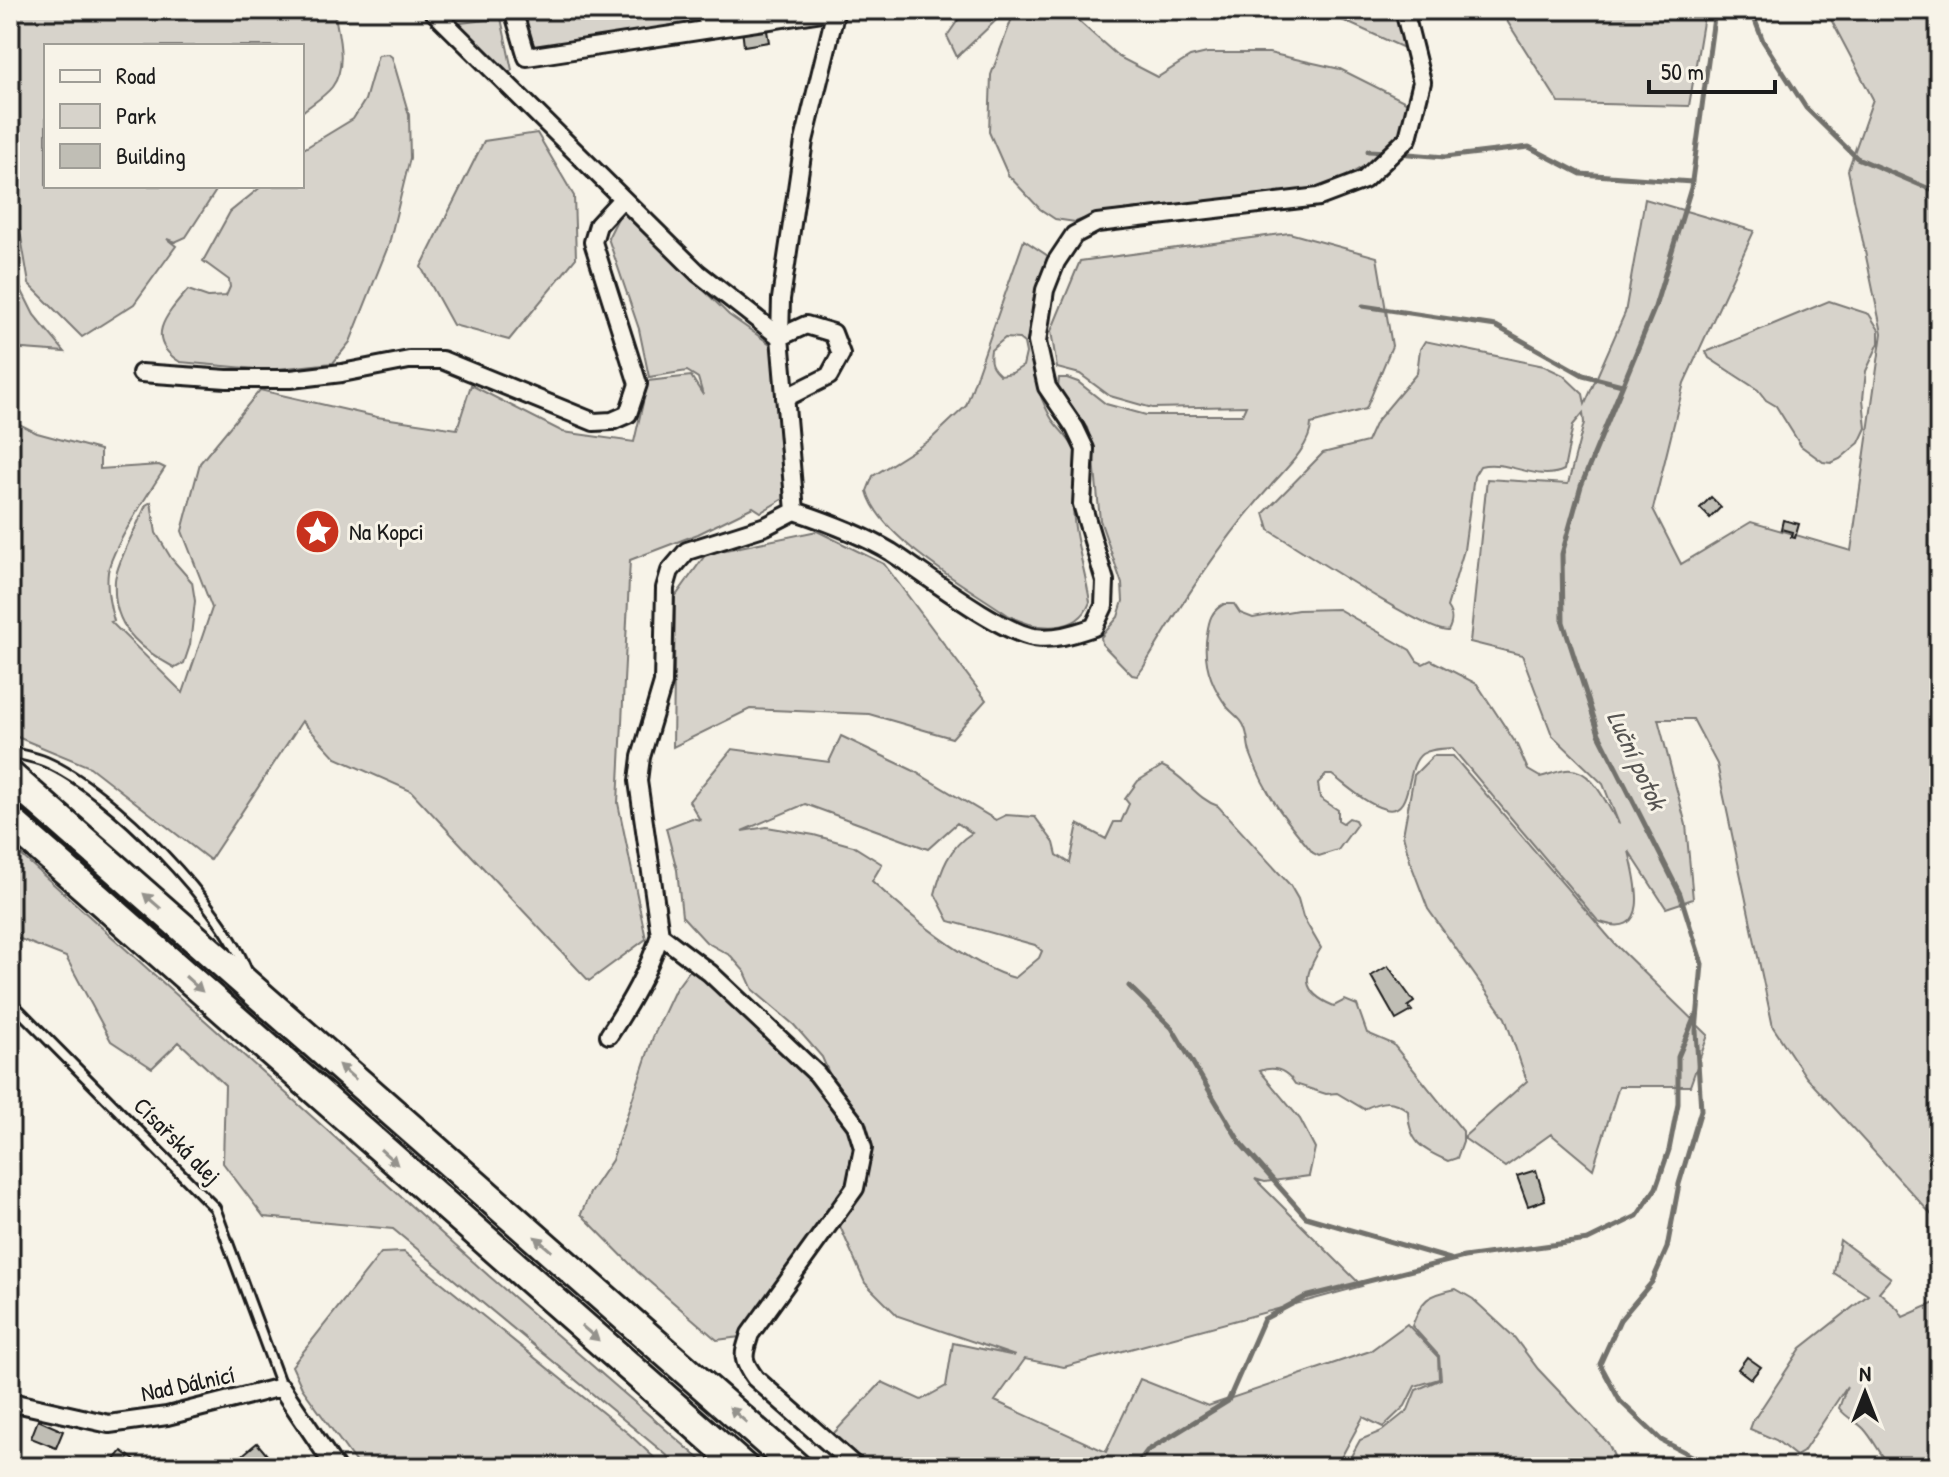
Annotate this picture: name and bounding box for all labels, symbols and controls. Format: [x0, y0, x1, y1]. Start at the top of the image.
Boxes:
legend [44, 44, 304, 188]
scale bar [1649, 44, 1775, 94]
text: 50 m [1661, 55, 1704, 87]
text: Road [116, 59, 155, 91]
text: Park [116, 99, 156, 131]
text: Building [116, 139, 186, 171]
place icon: Na Kopci [294, 508, 342, 556]
place label: Na Kopci [349, 515, 424, 547]
water label: Luční potok [1598, 705, 1677, 817]
one-way arrow [142, 892, 161, 910]
one-way arrow [185, 975, 204, 993]
one-way arrow [338, 1064, 358, 1081]
street label: Císařská alej [127, 1090, 228, 1191]
one-way arrow [379, 1147, 398, 1165]
one-way arrow [533, 1235, 552, 1253]
one-way arrow [581, 1324, 600, 1342]
north arrow [1825, 1353, 1905, 1433]
street label: Nad Dálnicí [138, 1357, 238, 1409]
text: N [1859, 1358, 1871, 1388]
one-way arrow [728, 1407, 747, 1425]

